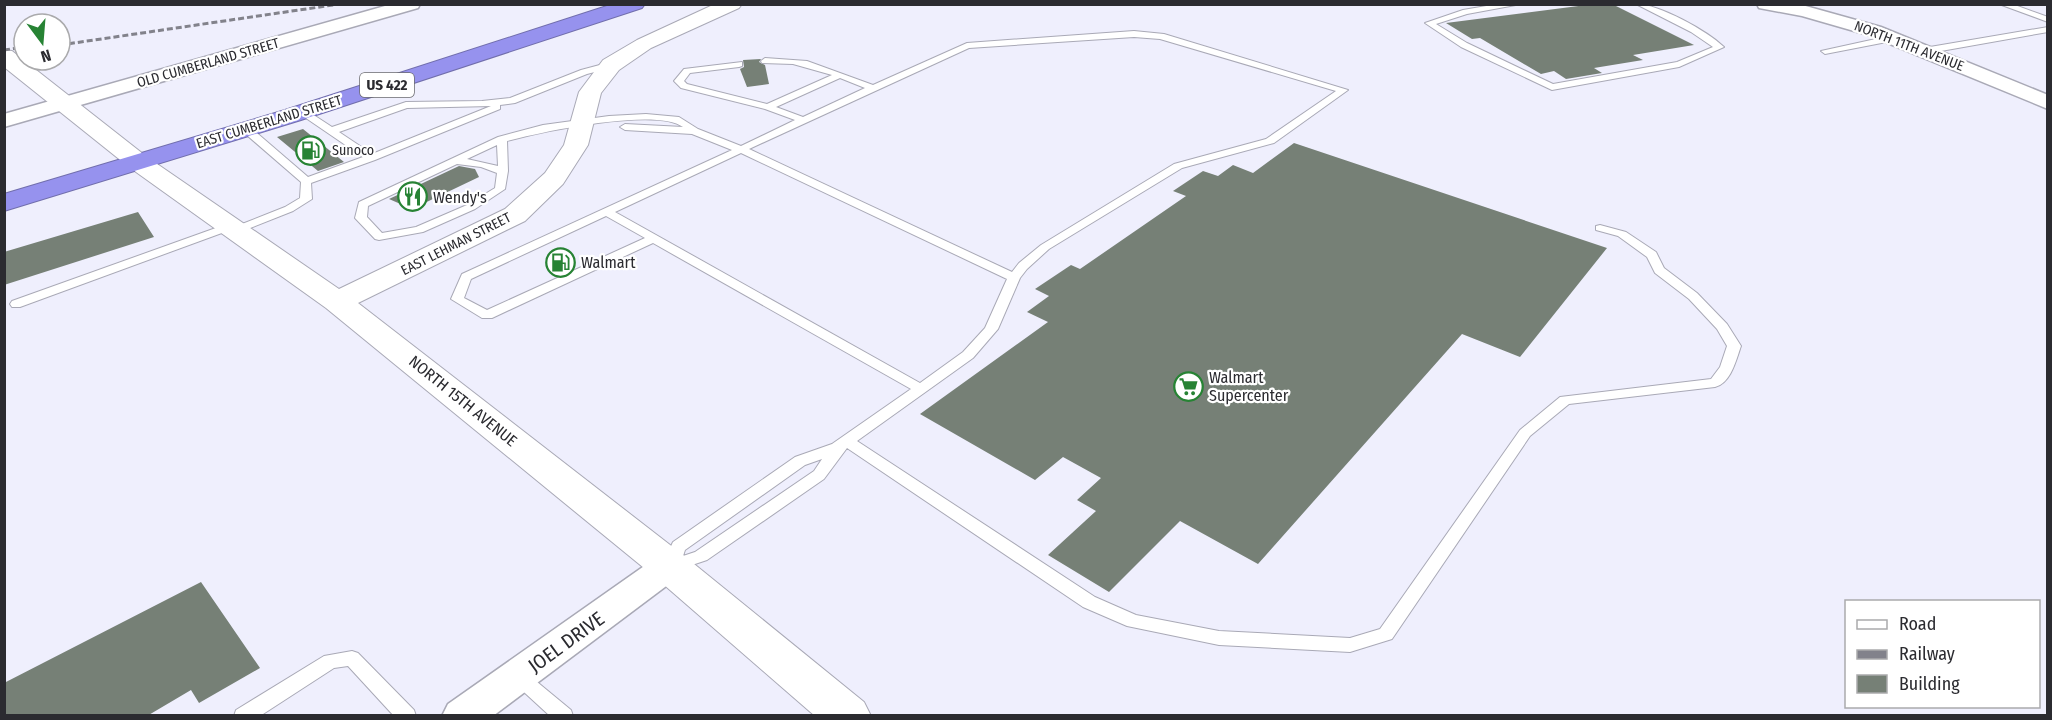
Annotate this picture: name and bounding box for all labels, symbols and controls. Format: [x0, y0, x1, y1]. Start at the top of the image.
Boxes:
north arrow [12, 12, 72, 72]
street label: NORTH 11TH AVENUE [1852, 17, 1967, 75]
street label: OLD CUMBERLAND STREET [135, 34, 282, 91]
text: N [39, 45, 53, 66]
road number: US 422 [360, 73, 414, 97]
street label: EAST CUMBERLAND STREET [194, 92, 344, 152]
fuel station icon: Sunoco [295, 134, 327, 166]
place label: Sunoco [332, 142, 374, 159]
restaurant icon: Wendy's [396, 181, 428, 213]
place label: Wendy's [433, 188, 487, 207]
street label: EAST LEHMAN STREET [398, 209, 514, 279]
fuel station icon: Walmart [544, 246, 576, 278]
place label: Walmart [581, 253, 636, 272]
street label: NORTH 15TH AVENUE [405, 352, 521, 450]
place label: Walmart Supercenter [1209, 368, 1289, 405]
supermarket icon: Walmart Supercenter [1172, 370, 1204, 402]
legend [1845, 600, 2040, 708]
street label: JOEL DRIVE [523, 606, 609, 678]
text: Road [1899, 613, 1936, 635]
text: Railway [1899, 643, 1955, 665]
text: Building [1899, 673, 1960, 695]

